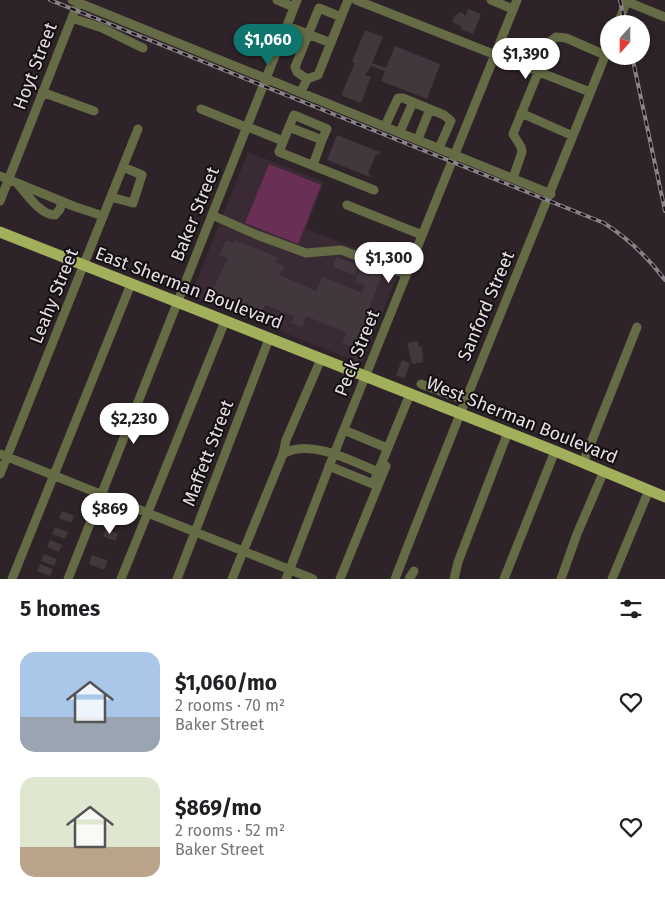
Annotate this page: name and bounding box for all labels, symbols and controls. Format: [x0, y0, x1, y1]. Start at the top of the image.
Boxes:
north arrow [600, 15, 650, 65]
map controls [600, 15, 650, 65]
street label: Hoyt Street [8, 19, 62, 113]
pin: $1,060 [227, 23, 309, 66]
text: $1,060 [245, 30, 292, 49]
pin: $1,390 [485, 38, 567, 80]
text: $1,390 [503, 44, 549, 63]
street label: Baker Street [166, 163, 224, 265]
street label: East Sherman Boulevard [92, 242, 286, 334]
pin: $1,300 [348, 242, 430, 284]
street label: Leahy Street [25, 245, 83, 347]
street label: Sanford Street [453, 247, 519, 364]
text: $1,300 [366, 248, 412, 267]
street label: Peck Street [330, 306, 384, 399]
street label: West Sherman Boulevard [423, 372, 621, 468]
street label: Maffett Street [178, 396, 239, 509]
pin: $2,230 [93, 402, 175, 445]
text: $2,230 [111, 409, 157, 428]
pin: $869 [80, 492, 140, 535]
text: $869 [92, 499, 128, 518]
icon: filters [617, 595, 645, 623]
text: 5 homes [20, 596, 100, 622]
text: $1,060/mo [175, 670, 277, 696]
icon: home [60, 672, 120, 732]
icon: heart [617, 688, 645, 716]
text: 2 rooms · 70 m² [175, 696, 285, 715]
text: Baker Street [175, 715, 264, 734]
text: $869/mo [175, 795, 261, 821]
icon: home [60, 797, 120, 857]
icon: heart [617, 813, 645, 841]
text: 2 rooms · 52 m² [175, 821, 285, 840]
text: Baker Street [175, 840, 264, 859]

